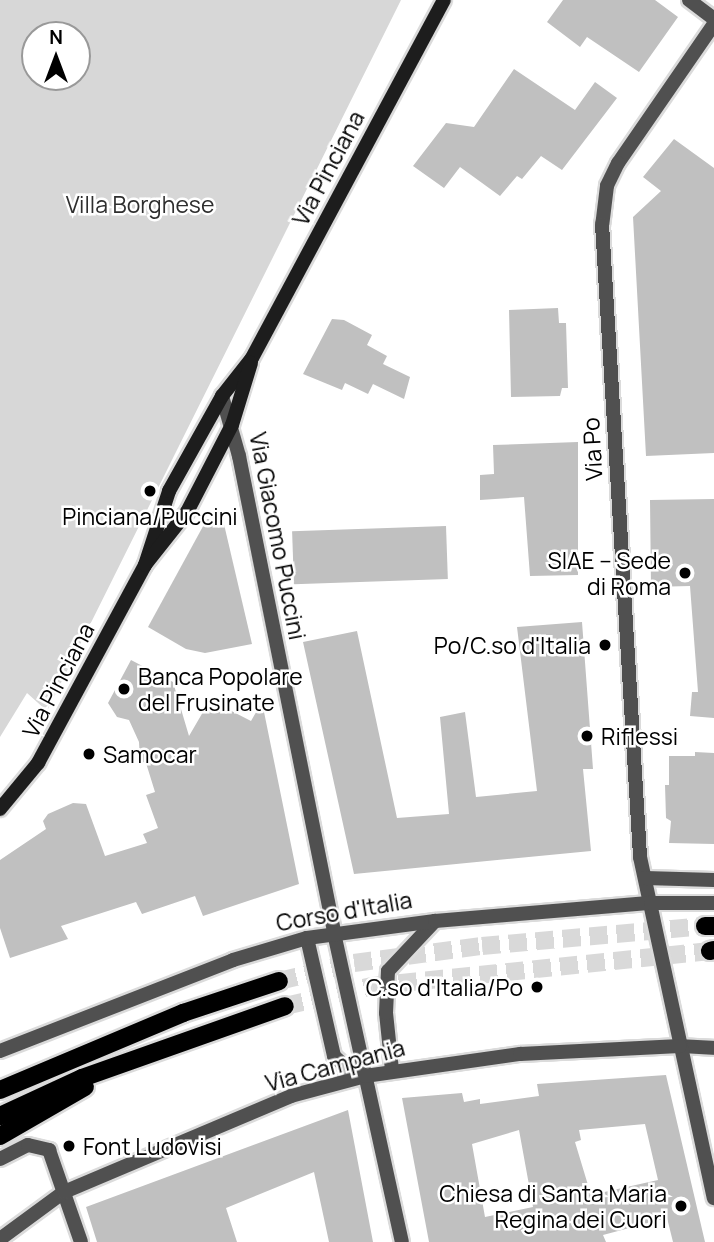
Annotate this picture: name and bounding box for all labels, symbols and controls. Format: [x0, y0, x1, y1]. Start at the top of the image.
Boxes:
north arrow [21, 21, 91, 91]
text: N [49, 24, 63, 50]
street label: Via Pinciana [286, 106, 370, 230]
park label: Villa Borghese [66, 190, 214, 218]
street label: Via Po [577, 417, 607, 481]
street label: Via Giacomo Puccini [244, 430, 312, 642]
marker: Pinciana/Puccini [142, 483, 158, 499]
place label: Pinciana/Puccini [62, 502, 238, 530]
place label: SIAE – Sede di Roma [547, 546, 671, 600]
marker: SIAE – Sede di Roma [677, 565, 693, 581]
street label: Via Pinciana [16, 618, 100, 742]
place label: Po/C.so d'Italia [434, 631, 591, 659]
marker: Po/C.so d'Italia [597, 637, 613, 653]
place label: Banca Popolare del Frusinate [138, 662, 303, 716]
marker: Banca Popolare del Frusinate [116, 681, 132, 697]
place label: Riflessi [601, 722, 678, 750]
marker: Riflessi [579, 728, 595, 744]
place label: Samocar [103, 740, 197, 768]
marker: Samocar [81, 746, 97, 762]
street label: Corso d'Italia [274, 885, 414, 937]
place label: C.so d'Italia/Po [366, 973, 523, 1001]
marker: C.so d'Italia/Po [529, 979, 545, 995]
street label: Via Campania [262, 1033, 408, 1097]
place label: Font Ludovisi [83, 1132, 222, 1160]
marker: Font Ludovisi [61, 1138, 77, 1154]
place label: Chiesa di Santa Maria Regina dei Cuori [439, 1179, 667, 1233]
marker: Chiesa di Santa Maria Regina dei Cuori [673, 1198, 689, 1214]

